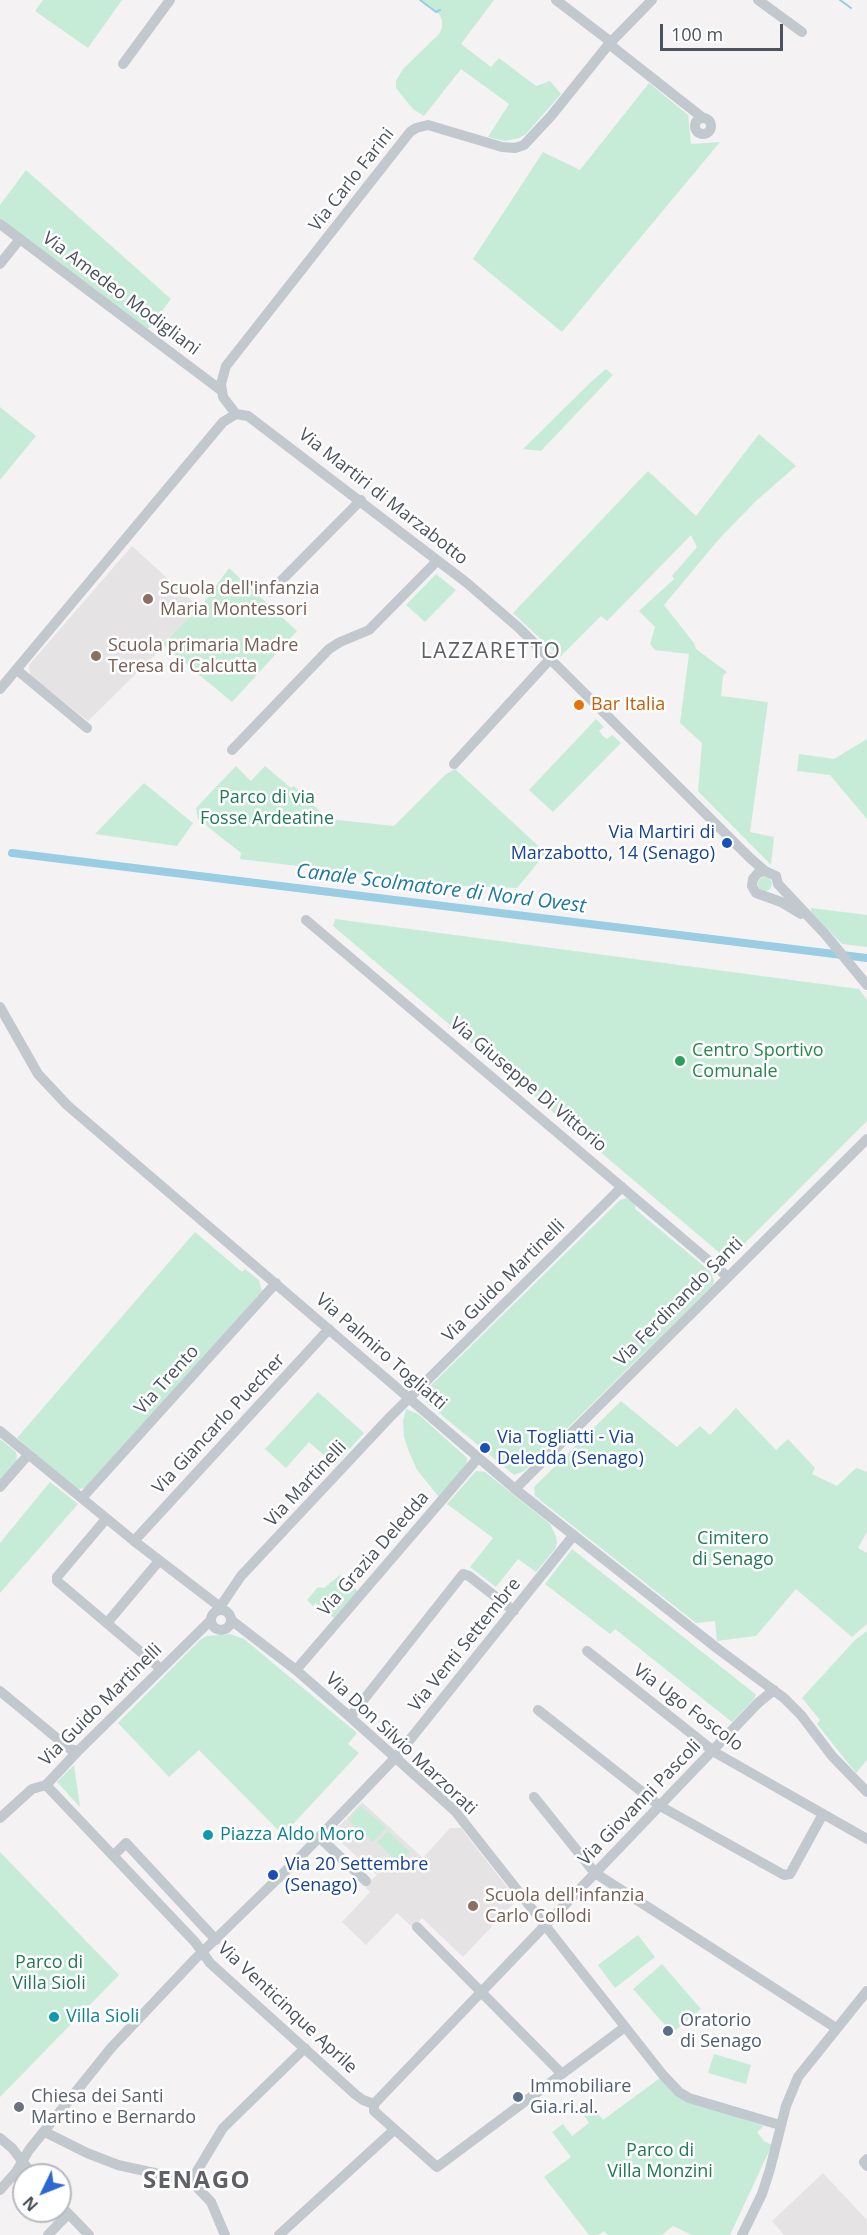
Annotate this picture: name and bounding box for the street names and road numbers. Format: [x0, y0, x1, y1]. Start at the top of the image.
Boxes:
street label: Via Carlo Farini [305, 124, 399, 236]
street label: Via Amedeo Modigliani [38, 228, 204, 360]
street label: Via Martiri di Marzabotto [294, 424, 472, 570]
street label: Via Giuseppe Di Vittorio [445, 1013, 611, 1157]
street label: Via Guido Martinelli [438, 1215, 570, 1347]
street label: Via Ferdinando Santi [610, 1233, 748, 1371]
street label: Via Palmiro Togliatti [311, 1289, 451, 1415]
street label: Via Trento [130, 1341, 204, 1419]
street label: Via Giancarlo Puecher [148, 1349, 290, 1499]
street label: Via Martinelli [261, 1437, 351, 1531]
street label: Via Grazia Deledda [314, 1487, 434, 1621]
street label: Via Venti Settembre [405, 1574, 525, 1716]
street label: Via Guido Martinelli [35, 1639, 167, 1771]
street label: Via Ugo Foscolo [629, 1660, 747, 1756]
street label: Via Don Silvio Marzorati [321, 1668, 481, 1820]
street label: Via Giovanni Pascoli [574, 1736, 706, 1870]
street label: Via Venticinque Aprile [213, 1938, 361, 2078]

